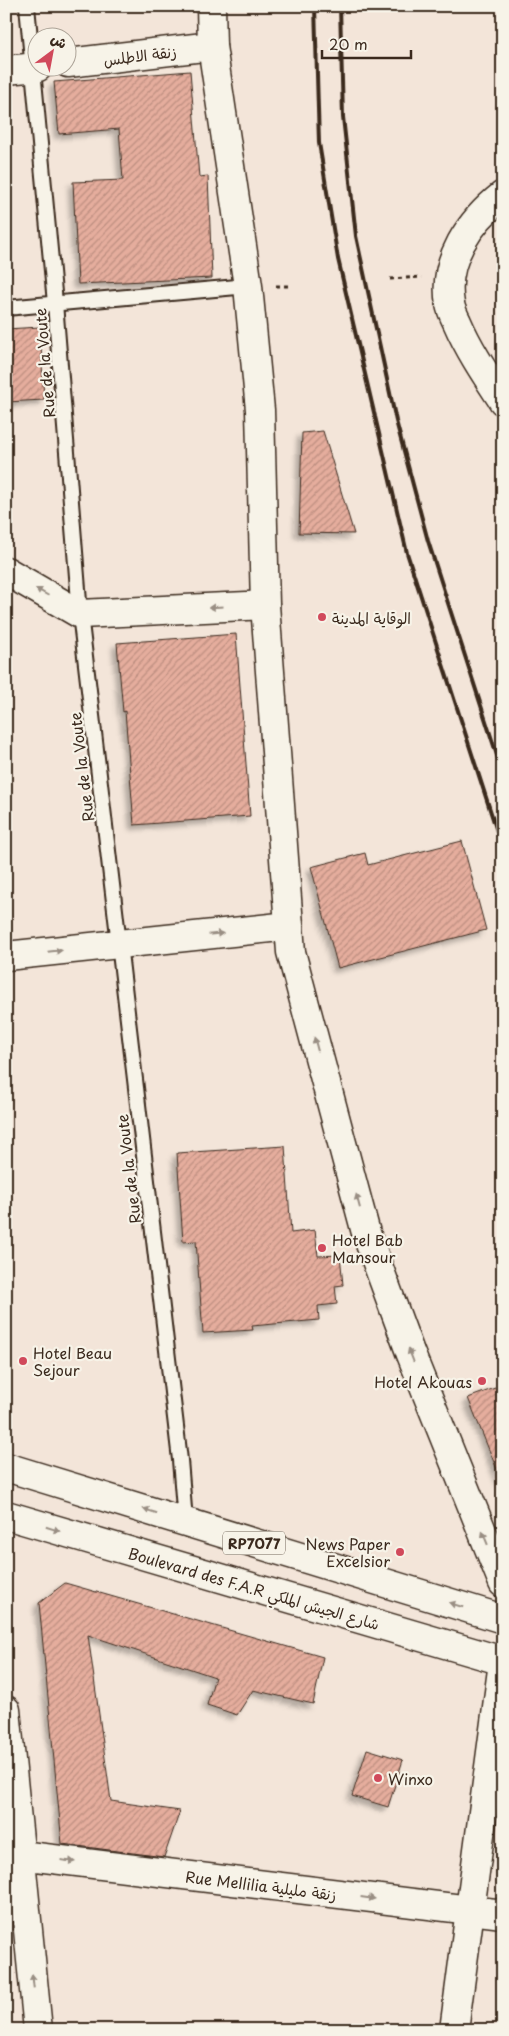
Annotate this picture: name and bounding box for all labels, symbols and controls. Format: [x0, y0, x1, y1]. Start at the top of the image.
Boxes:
north arrow [28, 28, 78, 78]
text: ش [47, 28, 71, 54]
scale bar [322, 28, 410, 60]
text: 20 m [329, 32, 368, 55]
street label: زنقة الاطلس [102, 39, 178, 71]
street label: Rue de la Voute [28, 307, 60, 419]
one-way arrow [34, 588, 49, 596]
one-way arrow [208, 604, 224, 612]
place label: الوقاية المدينة [332, 606, 411, 629]
marker: الوقاية المدينة [316, 611, 328, 623]
street label: Rue de la Voute [63, 711, 99, 823]
one-way arrow [209, 930, 225, 938]
one-way arrow [47, 947, 63, 955]
one-way arrow [311, 1037, 319, 1052]
street label: Rue de la Voute [110, 1113, 146, 1225]
one-way arrow [354, 1194, 362, 1209]
place label: Hotel Bab Mansour [332, 1228, 403, 1268]
marker: Hotel Bab Mansour [316, 1242, 328, 1254]
place label: Hotel Beau Sejour [33, 1341, 112, 1381]
one-way arrow [407, 1347, 415, 1362]
marker: Hotel Beau Sejour [17, 1355, 29, 1367]
place label: Hotel Akouas [374, 1370, 472, 1393]
marker: Hotel Akouas [476, 1375, 488, 1387]
one-way arrow [143, 1506, 158, 1514]
one-way arrow [46, 1525, 61, 1533]
one-way arrow [480, 1531, 488, 1545]
road number: RP7077 [223, 1532, 285, 1555]
place label: News Paper Excelsior [305, 1532, 390, 1572]
street label: Boulevard des F.A.R شارع الجيش الملكي [125, 1541, 382, 1638]
marker: News Paper Excelsior [394, 1546, 406, 1558]
one-way arrow [449, 1600, 464, 1608]
place label: Winxo [388, 1767, 433, 1790]
marker: Winxo [372, 1772, 384, 1784]
one-way arrow [60, 1857, 76, 1865]
street label: Rue Mellilia زنقة مليلية [184, 1864, 338, 1906]
one-way arrow [361, 1894, 377, 1902]
one-way arrow [29, 1973, 37, 1989]

